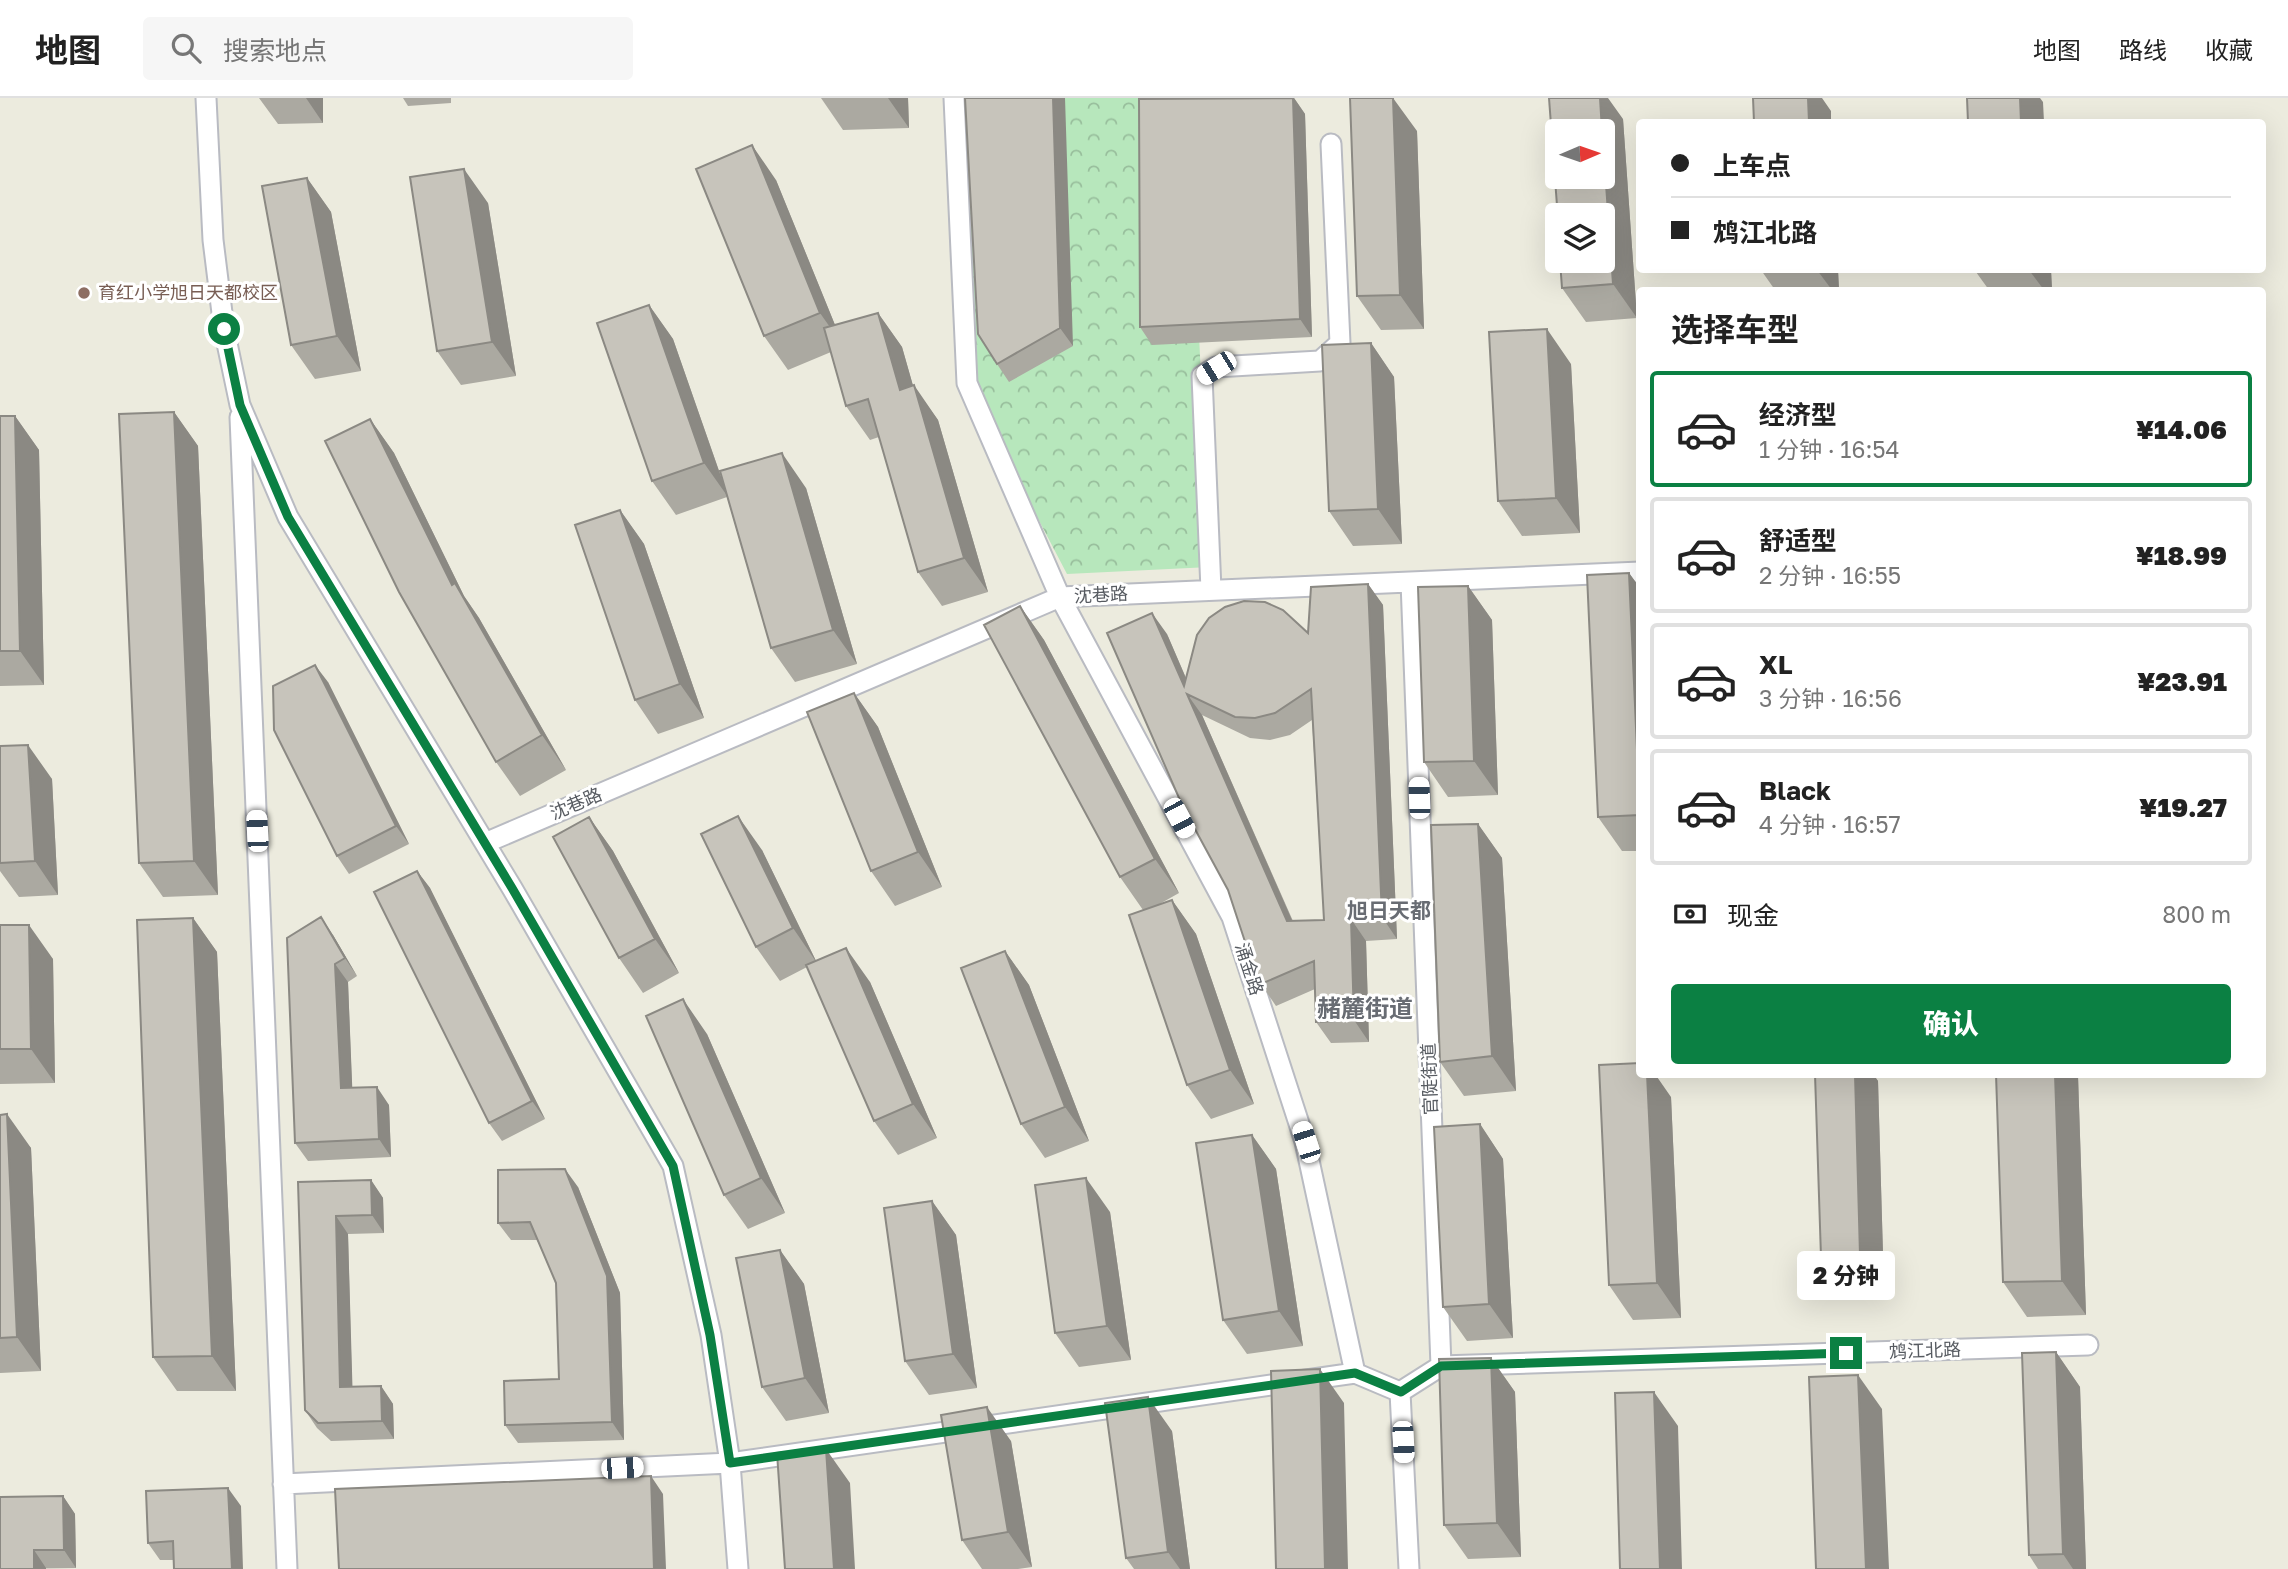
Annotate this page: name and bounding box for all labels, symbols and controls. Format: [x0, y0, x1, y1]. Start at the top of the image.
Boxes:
search box [143, 17, 633, 80]
icon: search [167, 29, 205, 67]
text: 地图 [35, 30, 101, 69]
text: 搜索地点 [223, 35, 327, 66]
text: 地图 [2033, 35, 2081, 64]
text: 路线 [2119, 35, 2167, 64]
text: 收藏 [2205, 35, 2253, 64]
north arrow [1545, 119, 1615, 189]
map controls [1545, 119, 1615, 273]
text: 上车点 [1713, 150, 1791, 181]
button: layers [1545, 203, 1615, 273]
text: 鸩江北路 [1713, 217, 1817, 248]
place label: 育红小学旭日天都校区 [98, 281, 278, 303]
marker: 育红小学旭日天都校区 [76, 285, 92, 301]
text: 选择车型 [1671, 310, 1799, 348]
route start [208, 313, 240, 345]
car [1193, 348, 1240, 388]
icon: car [1675, 398, 1738, 461]
text: 经济型 [1759, 399, 1837, 430]
text: ¥14.06 [2136, 414, 2227, 445]
text: 1 分钟 · 16:54 [1759, 435, 1900, 463]
icon: car [1675, 524, 1738, 587]
text: 舒适型 [1759, 525, 1837, 556]
text: ¥18.99 [2136, 540, 2227, 571]
text: 2 分钟 · 16:55 [1759, 561, 1901, 589]
street label: 沈巷路 [1073, 582, 1128, 606]
text: XL [1759, 649, 1793, 680]
icon: car [1675, 650, 1738, 713]
text: ¥23.91 [2137, 666, 2227, 697]
text: 3 分钟 · 16:56 [1759, 684, 1902, 712]
text: Black [1759, 775, 1831, 806]
icon: car [1675, 776, 1738, 839]
car [1408, 777, 1431, 819]
street label: 沈巷路 [546, 782, 605, 824]
text: ¥19.27 [2139, 792, 2227, 823]
car [1160, 795, 1199, 841]
car [246, 809, 269, 853]
text: 4 分钟 · 16:57 [1759, 810, 1901, 838]
icon: cash [1671, 895, 1709, 933]
district label: 旭日天都 [1347, 897, 1431, 923]
text: 现金 [1727, 900, 1779, 931]
text: 800 m [2162, 900, 2231, 928]
street label: 涌金路 [1231, 940, 1269, 998]
button: 确认 [1671, 984, 2231, 1064]
district label: 赭麓街道 [1317, 993, 1413, 1022]
street label: 官陡街道 [1417, 1043, 1441, 1115]
car [1290, 1119, 1323, 1165]
callout: 2 分钟 [1797, 1252, 1895, 1300]
text: 2 分钟 [1813, 1261, 1879, 1289]
route end [1830, 1337, 1862, 1369]
street label: 鸩江北路 [1889, 1338, 1961, 1362]
car [1392, 1420, 1415, 1464]
car [601, 1456, 644, 1480]

